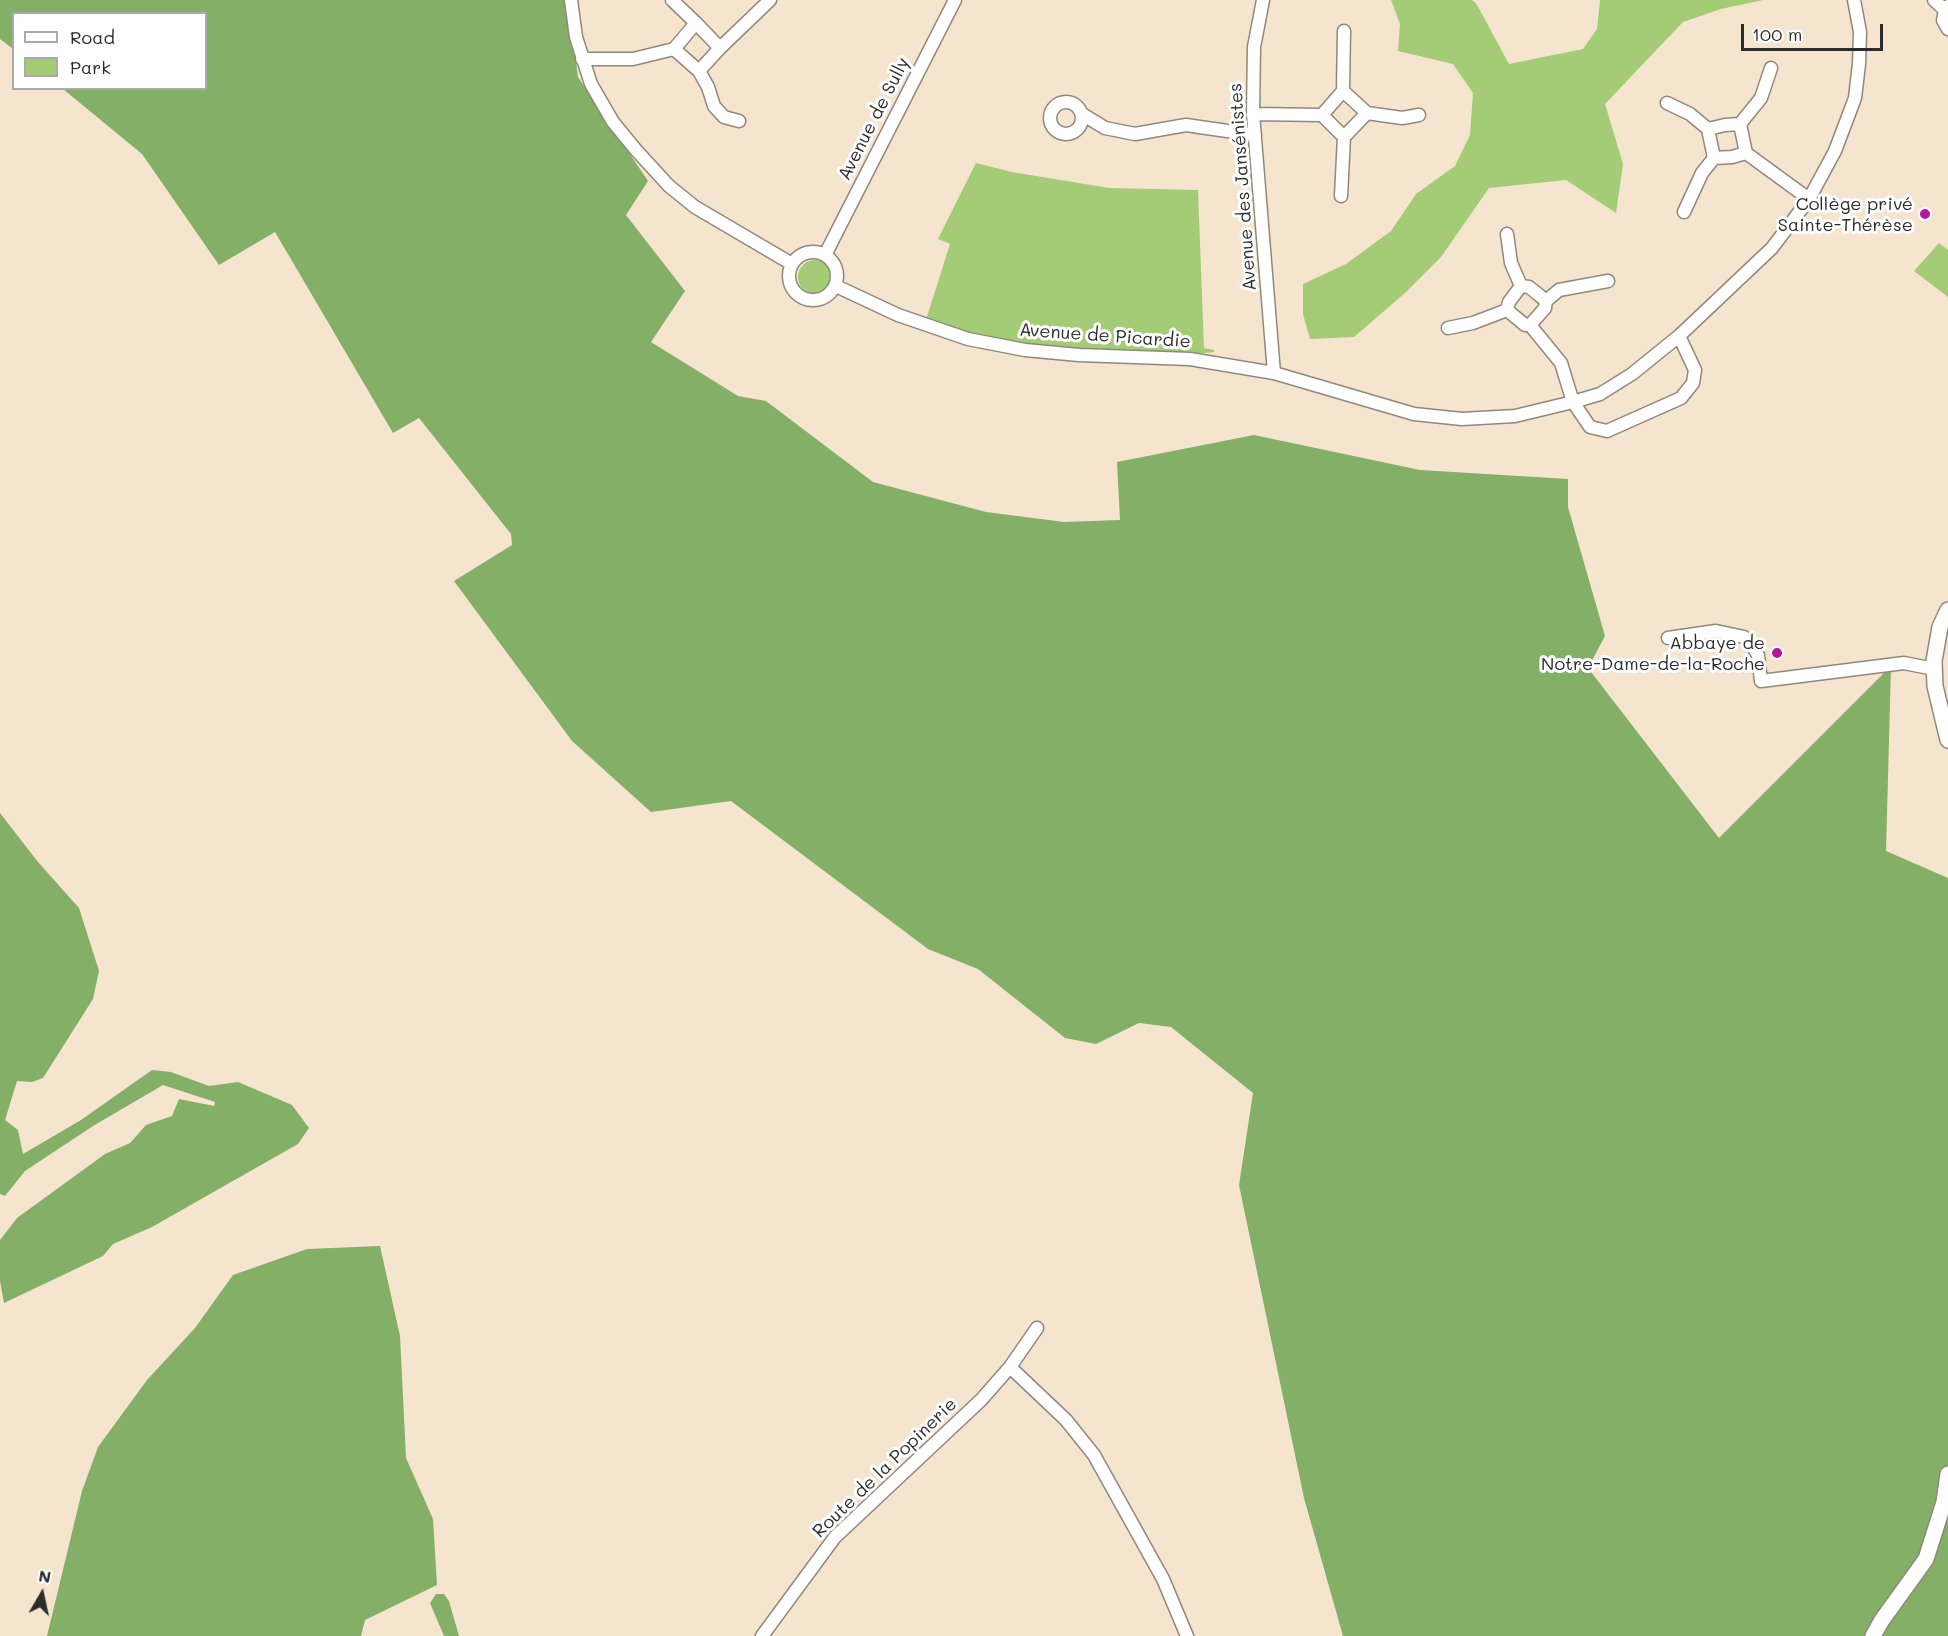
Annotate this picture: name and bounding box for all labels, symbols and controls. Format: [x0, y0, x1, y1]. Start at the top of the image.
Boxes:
legend [12, 12, 207, 90]
scale bar [1744, 12, 1886, 50]
text: 100 m [1752, 22, 1802, 46]
text: Road [70, 25, 115, 49]
street label: Avenue de Sully [834, 54, 914, 184]
text: Park [70, 55, 111, 79]
street label: Avenue des Jansénistes [1225, 82, 1261, 292]
place label: Collège privé Sainte-Thérèse [1778, 193, 1913, 236]
marker: Collège privé Sainte-Thérèse [1918, 207, 1932, 221]
street label: Avenue de Picardie [1019, 319, 1191, 353]
place label: Abbaye de Notre-Dame-de-la-Roche [1541, 632, 1765, 674]
marker: Abbaye de Notre-Dame-de-la-Roche [1770, 646, 1784, 660]
street label: Route de la Popinerie [809, 1394, 961, 1542]
north arrow [12, 1564, 72, 1624]
text: N [37, 1564, 53, 1587]

